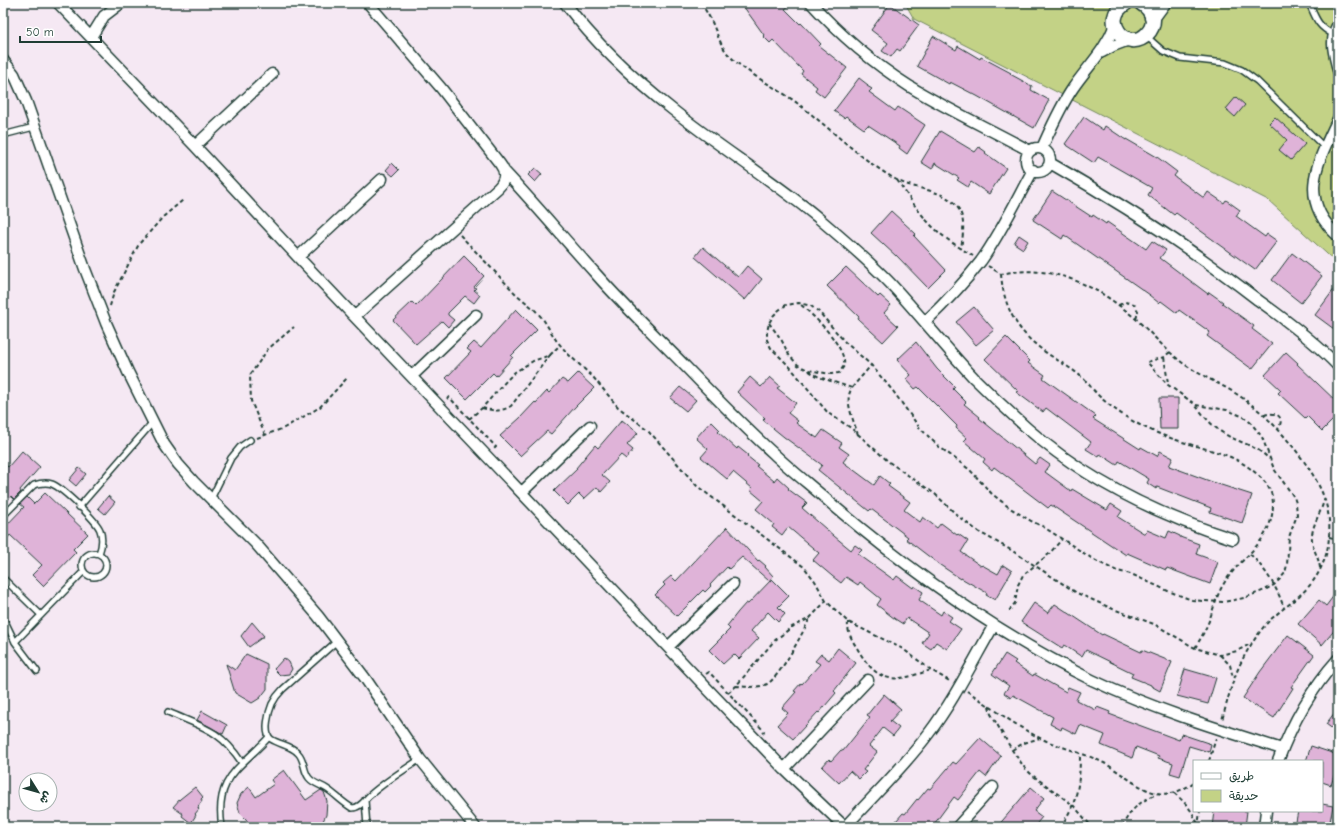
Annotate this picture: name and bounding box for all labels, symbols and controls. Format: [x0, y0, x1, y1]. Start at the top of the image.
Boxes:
scale bar [20, 18, 101, 44]
text: 50 m [26, 25, 54, 39]
legend [1193, 760, 1323, 812]
text: طريق [1229, 769, 1254, 783]
north arrow [18, 772, 58, 812]
text: ش [37, 789, 54, 806]
text: حديقة [1229, 789, 1258, 803]

